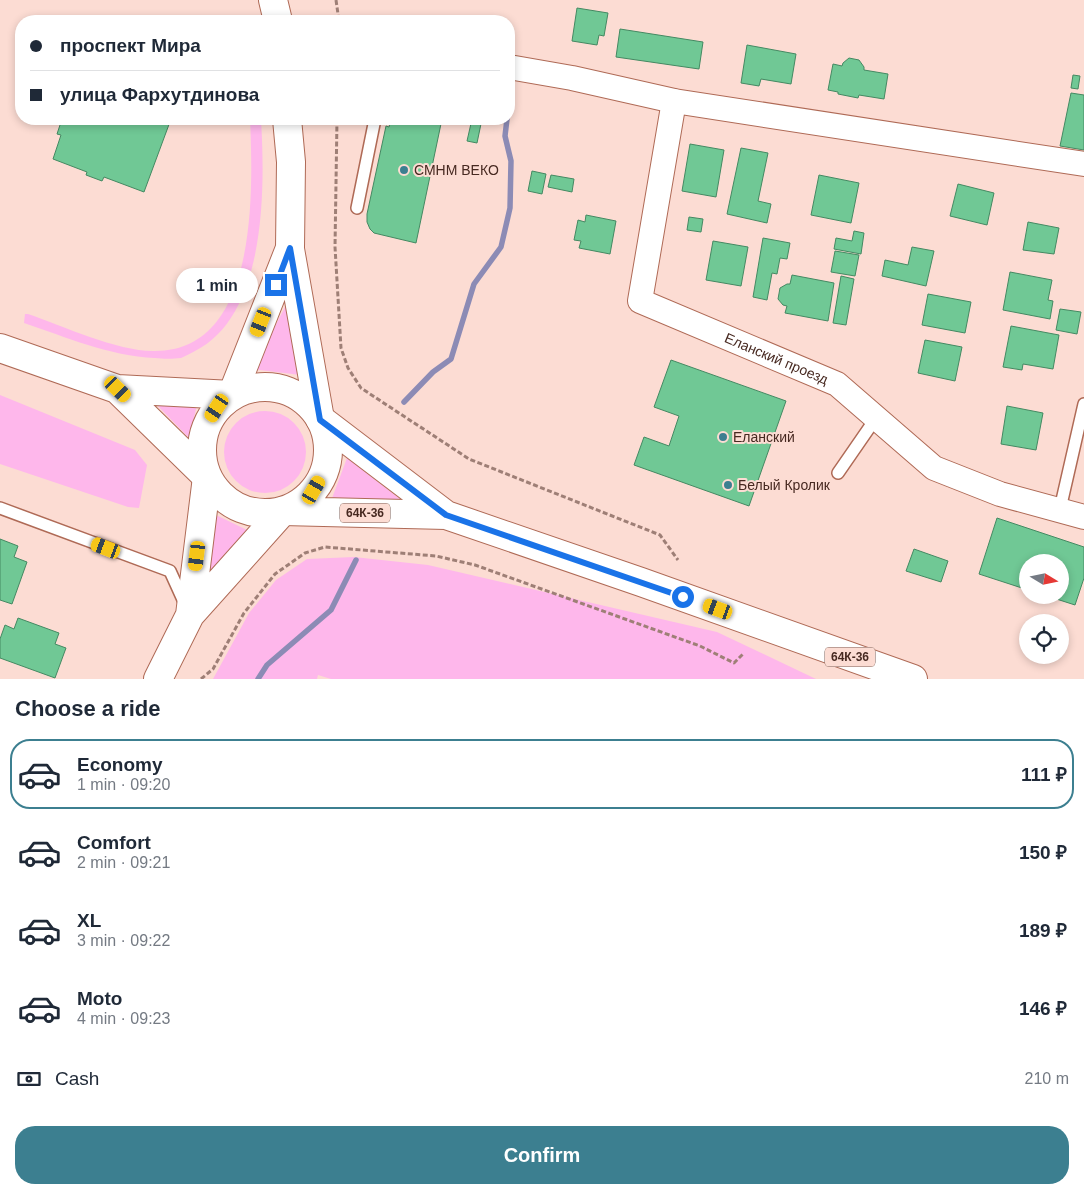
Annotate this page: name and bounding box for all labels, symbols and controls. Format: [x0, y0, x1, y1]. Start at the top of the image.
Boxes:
text: проспект Мира [60, 35, 201, 56]
text: улица Фархутдинова [60, 84, 259, 105]
place label: СМНМ ВЕКО [414, 162, 499, 178]
marker: СМНМ ВЕКО [398, 164, 410, 176]
callout: 1 min [176, 268, 258, 302]
route end [265, 274, 287, 296]
text: 1 min [196, 277, 238, 294]
car [248, 305, 273, 339]
street label: Еланский проезд [722, 330, 831, 387]
car [101, 373, 134, 405]
car [202, 391, 231, 425]
place label: Еланский [733, 429, 795, 445]
marker: Еланский [717, 431, 729, 443]
car [300, 473, 327, 507]
place label: Белый Кролик [738, 477, 831, 493]
marker: Белый Кролик [722, 479, 734, 491]
road number: 64К-36 [340, 503, 390, 522]
car [89, 536, 122, 560]
car [187, 540, 206, 572]
north arrow [1019, 554, 1069, 604]
map controls [1019, 554, 1069, 664]
route start [672, 586, 694, 608]
car [701, 597, 734, 621]
button: locate [1019, 614, 1069, 664]
road number: 64К-36 [825, 648, 875, 666]
text: Choose a ride [15, 696, 160, 721]
icon: car [17, 752, 62, 797]
text: Economy [77, 754, 163, 775]
text: 111 ₽ [1021, 764, 1067, 785]
text: 1 min · 09:20 [77, 776, 170, 793]
icon: car [17, 830, 62, 875]
text: Comfort [77, 832, 151, 853]
text: 150 ₽ [1019, 842, 1067, 863]
text: 2 min · 09:21 [77, 854, 170, 871]
icon: car [17, 908, 62, 953]
text: XL [77, 910, 101, 931]
text: 189 ₽ [1019, 920, 1067, 941]
text: 3 min · 09:22 [77, 932, 170, 949]
icon: car [17, 986, 62, 1031]
text: Moto [77, 988, 122, 1009]
text: 146 ₽ [1019, 998, 1067, 1019]
text: 4 min · 09:23 [77, 1010, 170, 1027]
icon: cash [15, 1065, 43, 1093]
text: Cash [55, 1068, 99, 1089]
text: 210 m [1025, 1070, 1069, 1087]
button: Confirm [15, 1126, 1069, 1184]

